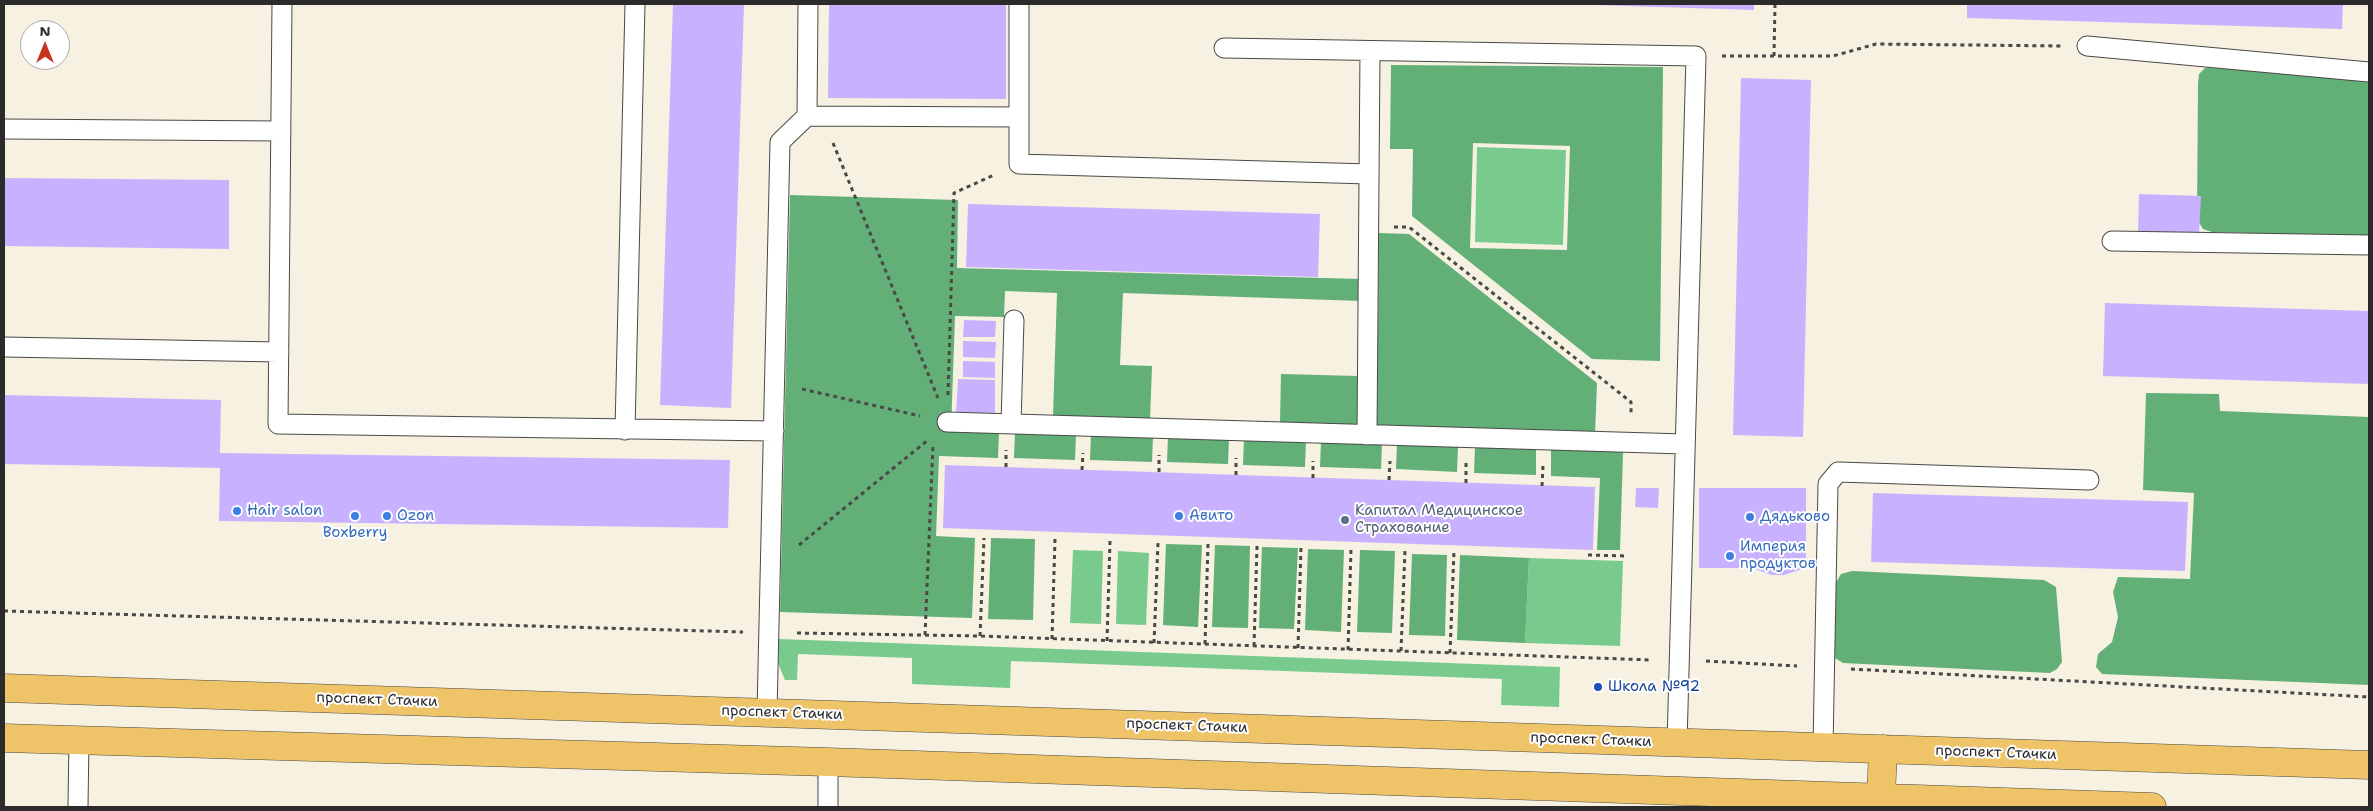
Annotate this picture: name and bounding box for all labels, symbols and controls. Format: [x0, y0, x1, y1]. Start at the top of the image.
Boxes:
north arrow [20, 20, 70, 70]
text: N [39, 22, 51, 40]
place label: Hair salon [247, 502, 322, 520]
place label: Капитал Медицинское Страхование [1355, 502, 1523, 537]
marker: Hair salon [231, 505, 243, 517]
place label: Ozon [397, 507, 434, 525]
place label: Авито [1189, 507, 1233, 525]
place label: Дядьково [1760, 508, 1830, 526]
marker: Boxberry [349, 510, 361, 522]
marker: Ozon [381, 510, 393, 522]
marker: Авито [1173, 510, 1185, 522]
marker: Дядьково [1744, 511, 1756, 523]
marker: Капитал Медицинское Страхование [1339, 514, 1351, 526]
place label: Boxberry [323, 524, 387, 542]
place label: Империя продуктов [1740, 538, 1816, 573]
marker: Империя продуктов [1724, 550, 1736, 562]
place label: Школа №92 [1608, 678, 1700, 696]
marker: Школа №92 [1592, 681, 1604, 693]
street label: проспект Стачки [316, 689, 438, 711]
street label: проспект Стачки [721, 702, 843, 724]
street label: проспект Стачки [1126, 715, 1248, 737]
street label: проспект Стачки [1530, 729, 1652, 751]
street label: проспект Стачки [1935, 742, 2057, 764]

